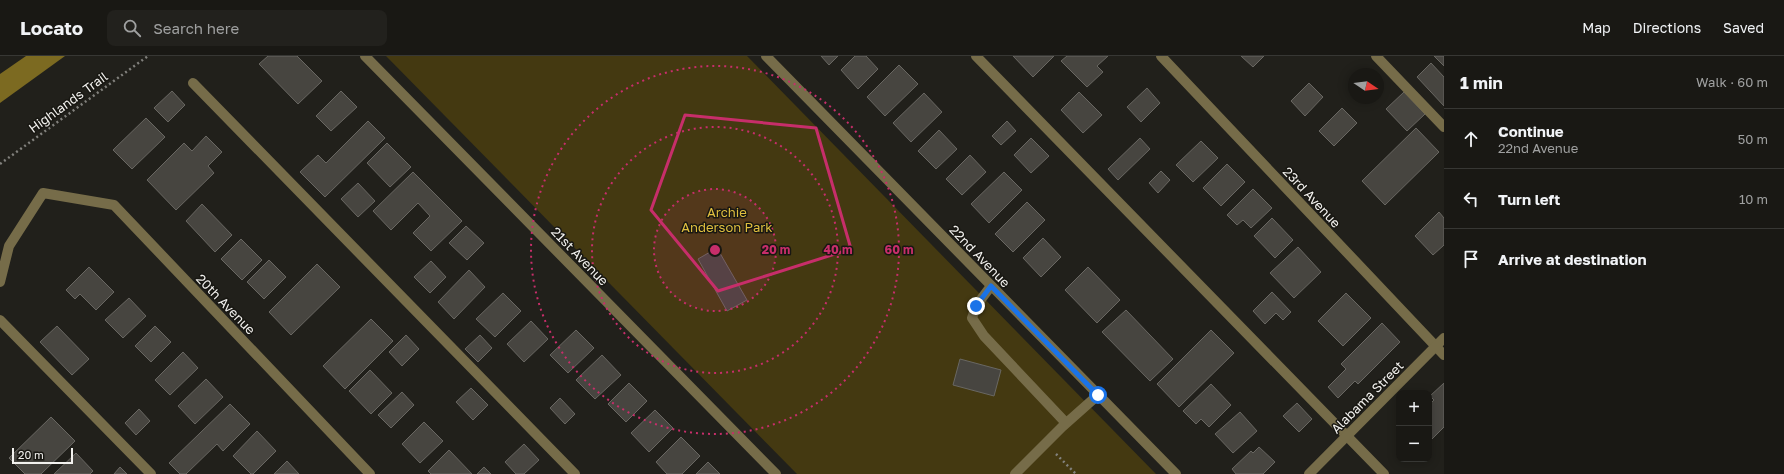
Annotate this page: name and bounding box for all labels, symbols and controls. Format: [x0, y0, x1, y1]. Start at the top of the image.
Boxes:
search box [107, 10, 387, 46]
text: Locato [20, 16, 83, 39]
icon: search [121, 17, 143, 39]
text: Search here [153, 19, 239, 37]
text: Map [1582, 19, 1611, 36]
text: Directions [1633, 19, 1701, 36]
text: Saved [1723, 19, 1764, 36]
street label: Highlands Trail [25, 68, 111, 136]
north arrow [1348, 68, 1384, 104]
text: 1 min [1460, 72, 1503, 93]
text: Walk · 60 m [1696, 74, 1768, 90]
text: Continue [1498, 122, 1564, 140]
icon: ahead [1460, 128, 1482, 150]
text: 50 m [1738, 131, 1768, 147]
text: 22nd Avenue [1498, 140, 1578, 156]
street label: 23rd Avenue [1280, 163, 1344, 231]
icon: left [1460, 188, 1482, 210]
text: Turn left [1498, 190, 1560, 208]
text: 10 m [1739, 191, 1768, 207]
park label: Archie Anderson Park [681, 204, 773, 235]
street label: 22nd Avenue [946, 222, 1014, 290]
street label: 21st Avenue [548, 223, 612, 289]
text: 20 m [762, 242, 790, 257]
text: 40 m [824, 242, 852, 257]
text: 60 m [885, 242, 913, 257]
centre of rings [708, 243, 722, 257]
icon: arrive [1460, 248, 1482, 270]
text: Arrive at destination [1498, 250, 1647, 268]
street label: 20th Avenue [193, 270, 259, 338]
route end [967, 297, 985, 315]
street label: Alabama Street [1327, 357, 1407, 437]
route start [1089, 386, 1107, 404]
map controls [1396, 390, 1432, 462]
button: + [1396, 390, 1432, 426]
button: − [1396, 426, 1432, 462]
scale bar [12, 446, 73, 465]
text: 20 m [18, 448, 44, 461]

